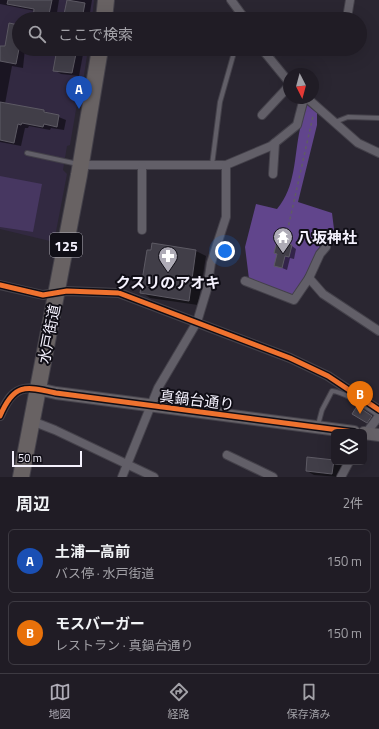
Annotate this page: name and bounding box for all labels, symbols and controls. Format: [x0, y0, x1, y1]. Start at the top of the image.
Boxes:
search box [12, 12, 367, 56]
icon: search [26, 23, 48, 45]
text: ここで検索 [58, 23, 133, 46]
north arrow [283, 68, 319, 104]
pin: A [66, 76, 92, 109]
temple icon: 八坂神社 [272, 226, 294, 254]
place label: 八坂神社 [297, 226, 357, 249]
road number: 125 [50, 233, 82, 257]
your location [215, 241, 235, 261]
pharmacy icon: クスリのアオキ [157, 245, 179, 273]
place label: クスリのアオキ [116, 271, 220, 294]
street label: 水戸街道 [32, 302, 66, 366]
pin: B [347, 381, 373, 414]
street label: 真鍋台通り [158, 384, 236, 416]
map controls [331, 429, 367, 465]
button: layers [331, 429, 367, 465]
scale bar [12, 449, 82, 468]
text: 50 m [18, 450, 42, 466]
text: 周辺 [16, 491, 50, 517]
text: 2件 [343, 493, 363, 513]
text: 土浦一高前 [55, 540, 130, 563]
text: A [26, 551, 34, 571]
text: 150 m [326, 551, 362, 571]
text: バス停 · 水戸街道 [55, 563, 155, 583]
text: モスバーガー [55, 612, 145, 635]
text: B [26, 623, 34, 643]
text: 150 m [326, 623, 362, 643]
text: レストラン · 真鍋台通り [55, 635, 194, 655]
tab: 地図 [49, 681, 71, 722]
tab: 経路 [168, 681, 190, 722]
tab: 保存済み [287, 681, 331, 722]

